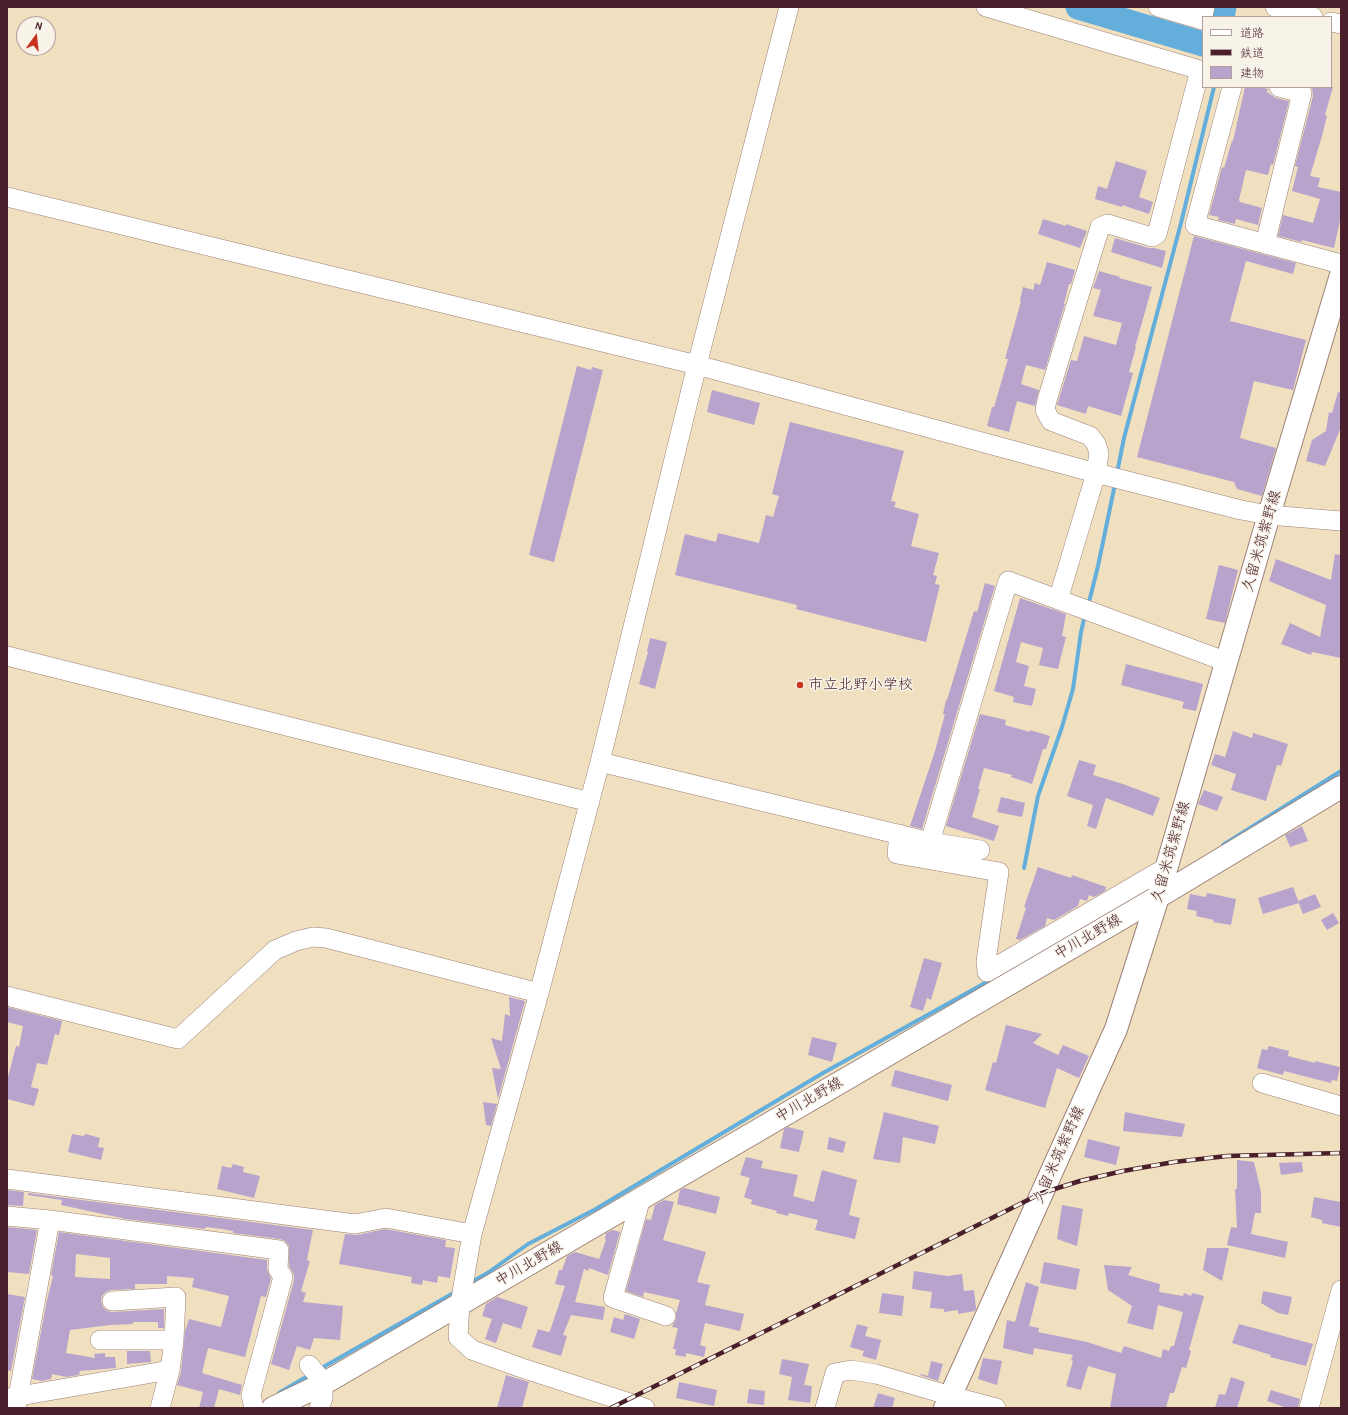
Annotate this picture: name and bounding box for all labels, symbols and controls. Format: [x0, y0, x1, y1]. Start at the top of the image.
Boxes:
north arrow [16, 16, 56, 56]
legend [1202, 16, 1332, 88]
text: N [34, 18, 43, 33]
text: 道路 [1240, 24, 1264, 41]
text: 鉄道 [1240, 44, 1264, 61]
text: 建物 [1240, 64, 1264, 81]
street label: 久留米筑紫野線 [1239, 488, 1285, 594]
place label: 市立北野小学校 [808, 676, 913, 694]
marker: 市立北野小学校 [795, 680, 805, 690]
street label: 久留米筑紫野線 [1148, 799, 1194, 905]
street label: 中川北野線 [1051, 910, 1125, 964]
street label: 中川北野線 [772, 1073, 846, 1127]
street label: 久留米筑紫野線 [1029, 1103, 1089, 1207]
street label: 中川北野線 [492, 1237, 566, 1291]

